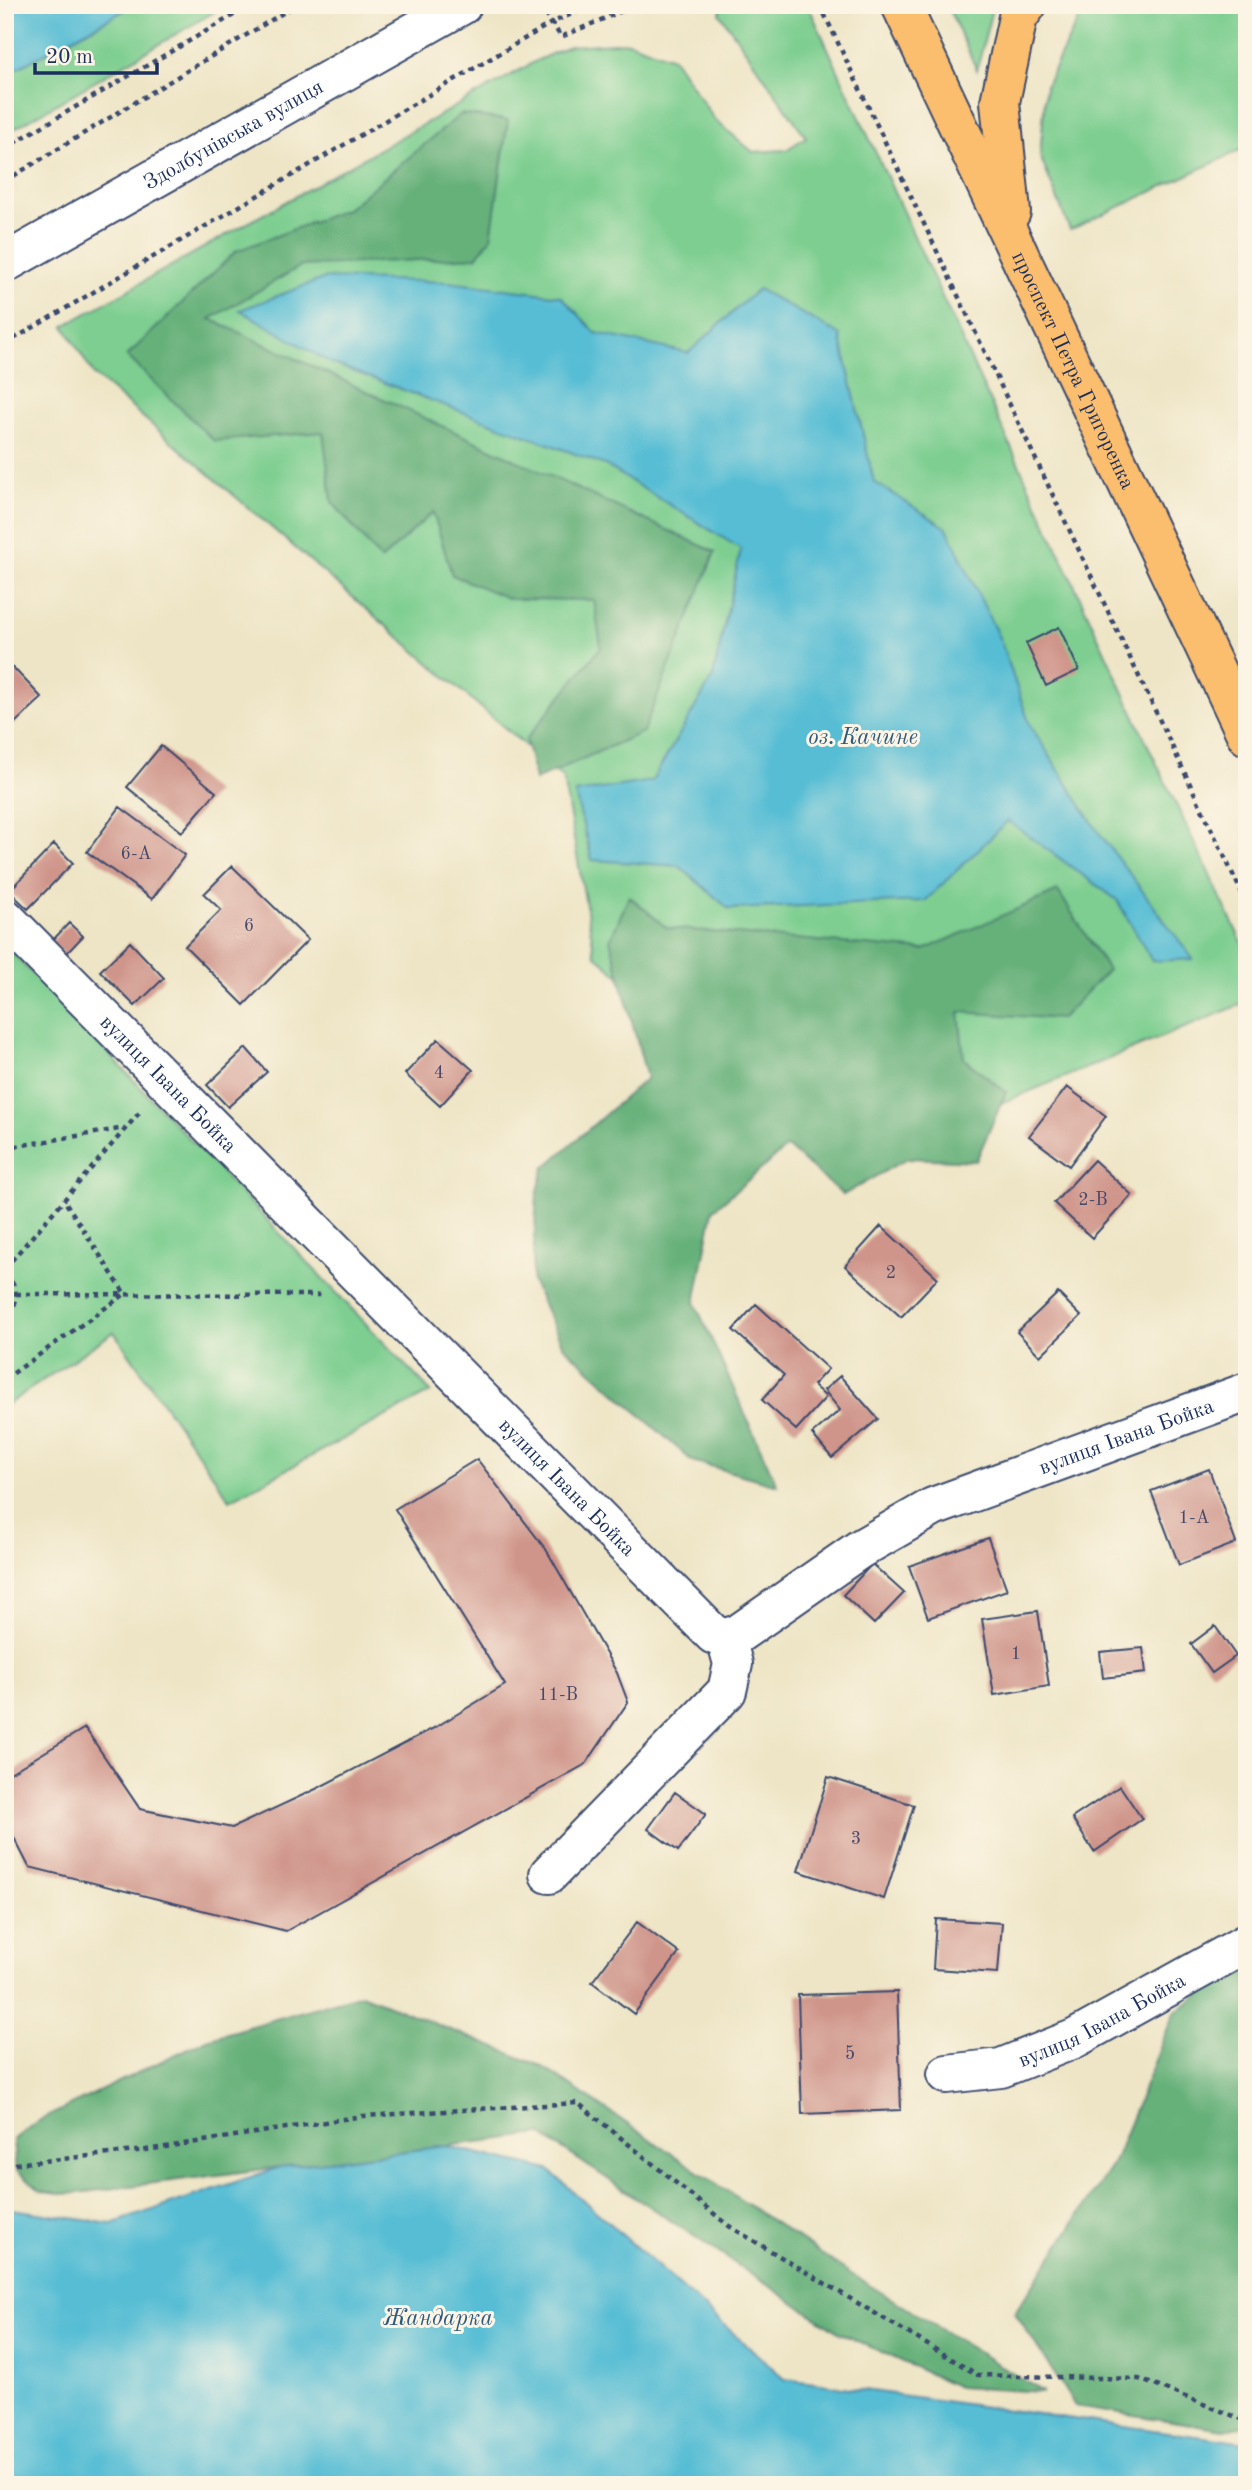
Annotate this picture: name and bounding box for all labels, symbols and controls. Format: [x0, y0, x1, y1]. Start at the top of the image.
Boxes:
scale bar [35, 32, 158, 76]
text: 20 m [46, 47, 93, 68]
street label: Здолбунівська вулиця [141, 77, 327, 194]
street label: проспект Петра Григоренка [1007, 249, 1138, 493]
water label: оз. Качине [808, 726, 918, 749]
house number: 6-А [121, 845, 152, 863]
house number: 6 [244, 917, 254, 935]
street label: вулиця Івана Бойка [95, 1012, 240, 1158]
house number: 4 [434, 1064, 444, 1082]
house number: 2-В [1078, 1191, 1108, 1209]
house number: 2 [886, 1264, 896, 1282]
street label: вулиця Івана Бойка [1037, 1396, 1217, 1479]
street label: вулиця Івана Бойка [494, 1415, 639, 1561]
house number: 1-А [1179, 1509, 1210, 1527]
house number: 1 [1011, 1645, 1021, 1663]
house number: 11-В [538, 1686, 578, 1704]
house number: 3 [851, 1830, 861, 1848]
street label: вулиця Івана Бойка [1016, 1970, 1189, 2072]
house number: 5 [845, 2045, 855, 2063]
water label: Жандарка [383, 2307, 493, 2331]

